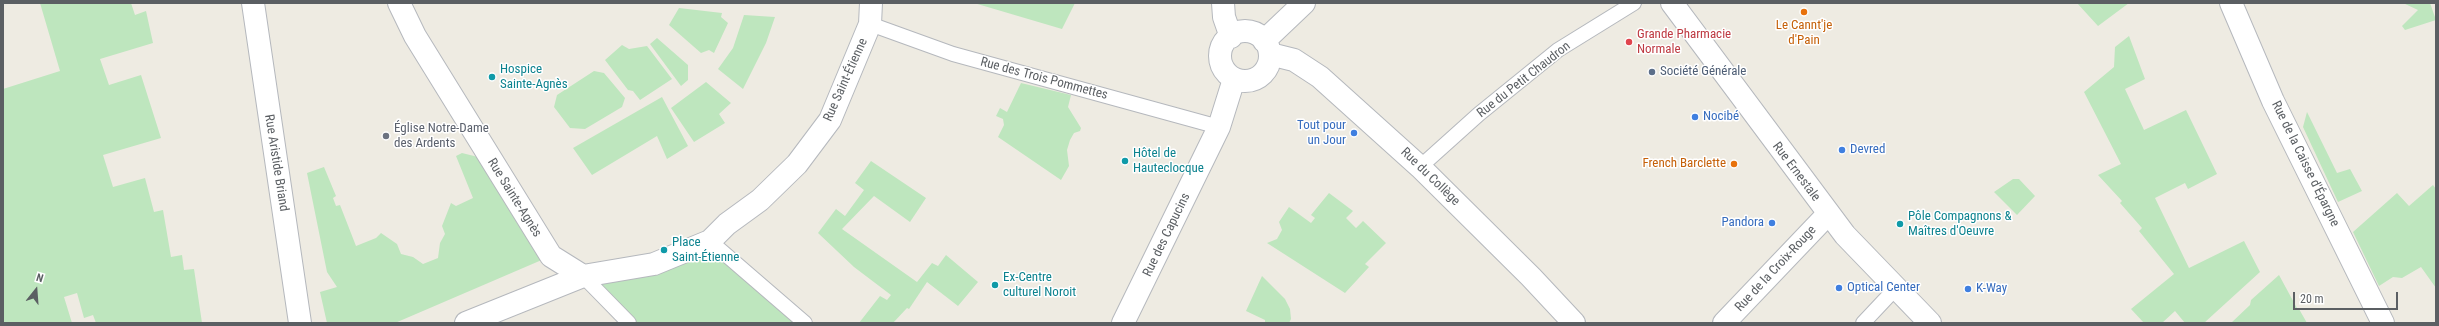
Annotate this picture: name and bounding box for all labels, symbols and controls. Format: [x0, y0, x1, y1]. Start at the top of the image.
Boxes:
marker: Le Cannt'je d'Pain [1799, 7, 1809, 17]
place label: Le Cannt'je d'Pain [1776, 18, 1832, 49]
place label: Grande Pharmacie Normale [1637, 27, 1731, 58]
street label: Rue Saint-Étienne [821, 36, 871, 124]
marker: Grande Pharmacie Normale [1624, 37, 1634, 47]
street label: Rue du Petit Chaudron [1474, 39, 1574, 121]
street label: Rue des Trois Pommettes [979, 54, 1109, 104]
place label: Hospice Sainte-Agnès [500, 62, 568, 93]
place label: Société Générale [1660, 64, 1746, 80]
marker: Société Générale [1647, 67, 1657, 77]
marker: Hospice Sainte-Agnès [487, 72, 497, 82]
street label: Rue de la Caisse d'Épargne [2268, 99, 2342, 229]
place label: Nocibé [1703, 109, 1739, 125]
marker: Nocibé [1690, 112, 1700, 122]
street label: Rue Aristide Briand [261, 113, 291, 213]
place label: Tout pour un Jour [1297, 118, 1346, 149]
place label: Église Notre-Dame des Ardents [394, 121, 489, 152]
marker: Tout pour un Jour [1349, 128, 1359, 138]
marker: Église Notre-Dame des Ardents [381, 131, 391, 141]
street label: Rue Ernestale [1769, 139, 1823, 205]
place label: Devred [1850, 142, 1885, 158]
street label: Rue du Collège [1397, 145, 1463, 209]
marker: Devred [1837, 145, 1847, 155]
place label: Hôtel de Hauteclocque [1133, 146, 1204, 177]
street label: Rue Sainte-Agnès [484, 156, 544, 240]
marker: Hôtel de Hauteclocque [1120, 156, 1130, 166]
place label: French Barclette [1642, 156, 1726, 172]
marker: French Barclette [1729, 159, 1739, 169]
street label: Rue des Capucins [1140, 191, 1194, 279]
place label: Pôle Compagnons & Maîtres d'Oeuvre [1908, 209, 2012, 240]
place label: Pandora [1721, 215, 1764, 231]
marker: Pandora [1767, 218, 1777, 228]
marker: Pôle Compagnons & Maîtres d'Oeuvre [1895, 219, 1905, 229]
street label: Rue de la Croix-Rouge [1732, 223, 1820, 315]
place label: Place Saint-Étienne [672, 235, 739, 266]
marker: Place Saint-Étienne [659, 245, 669, 255]
north arrow [16, 270, 56, 310]
place label: Ex-Centre culturel Noroit [1003, 270, 1076, 301]
text: N [35, 271, 45, 285]
marker: Ex-Centre culturel Noroit [990, 280, 1000, 290]
place label: Optical Center [1847, 280, 1920, 296]
place label: K-Way [1976, 281, 2007, 297]
marker: Optical Center [1834, 283, 1844, 293]
marker: K-Way [1963, 284, 1973, 294]
scale bar [2295, 284, 2400, 310]
text: 20 m [2300, 292, 2324, 306]

